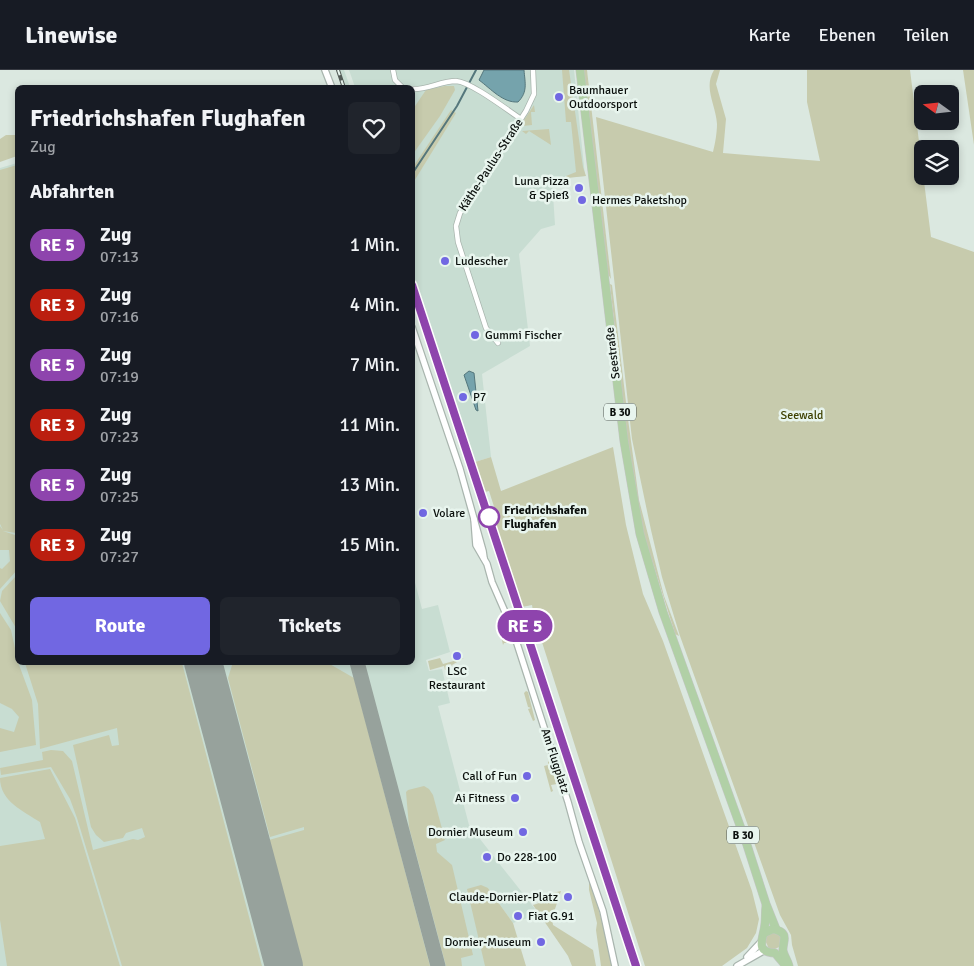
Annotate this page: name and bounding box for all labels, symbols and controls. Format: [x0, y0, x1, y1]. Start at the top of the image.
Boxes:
text: Linewise [25, 20, 118, 50]
text: Karte [748, 24, 790, 46]
text: Ebenen [818, 24, 876, 46]
text: Teilen [904, 24, 949, 46]
place label: Baumhauer Outdoorsport [569, 83, 638, 112]
north arrow [914, 85, 959, 130]
map controls [914, 85, 959, 185]
marker: Baumhauer Outdoorsport [553, 91, 565, 103]
button: heart [348, 102, 400, 154]
text: Friedrichshafen Flughafen [30, 103, 306, 133]
street label: Käthe-Paulus-Straße [455, 116, 527, 214]
text: Zug [30, 137, 56, 157]
button: layers [914, 140, 959, 185]
place label: Luna Pizza & Spieß [514, 174, 569, 203]
text: Abfahrten [30, 180, 114, 204]
marker: Luna Pizza & Spieß [573, 182, 585, 194]
place label: Hermes Paketshop [592, 193, 687, 208]
marker: Hermes Paketshop [576, 194, 588, 206]
text: Zug [100, 223, 131, 247]
text: 1 Min. [350, 233, 400, 257]
text: RE 5 [40, 234, 75, 256]
text: 07:13 [100, 247, 139, 267]
place label: Ludescher [455, 254, 508, 269]
marker: Ludescher [439, 255, 451, 267]
text: Zug [100, 283, 131, 307]
text: 4 Min. [350, 293, 400, 317]
text: RE 3 [40, 294, 75, 316]
text: 07:16 [100, 307, 139, 327]
street label: Seestraße [602, 326, 624, 380]
place label: Gummi Fischer [485, 328, 562, 343]
marker: Gummi Fischer [469, 329, 481, 341]
text: Zug [100, 343, 131, 367]
text: 7 Min. [350, 353, 400, 377]
text: RE 5 [40, 354, 75, 376]
text: 07:19 [100, 367, 139, 387]
place label: P7 [473, 390, 486, 405]
marker: P7 [457, 391, 469, 403]
text: Zug [100, 403, 131, 427]
road number: B 30 [604, 404, 636, 421]
park label: Seewald [781, 408, 823, 423]
text: 11 Min. [339, 413, 400, 437]
text: RE 3 [40, 414, 75, 436]
text: 07:23 [100, 427, 139, 447]
text: Zug [100, 463, 131, 487]
text: 13 Min. [339, 473, 400, 497]
text: RE 5 [40, 474, 75, 496]
text: 07:25 [100, 487, 139, 507]
place label: Friedrichshafen Flughafen [504, 503, 587, 532]
place label: Volare [433, 506, 465, 521]
marker: Friedrichshafen Flughafen [478, 506, 500, 528]
marker: Volare [417, 507, 429, 519]
text: Zug [100, 523, 131, 547]
text: 15 Min. [339, 533, 400, 557]
text: RE 3 [40, 534, 75, 556]
text: 07:27 [100, 547, 139, 567]
button: Route [30, 597, 210, 655]
button: Tickets [220, 597, 400, 655]
line badge: RE 5 [490, 610, 560, 642]
text: RE 5 [507, 615, 543, 637]
marker: LSC Restaurant [451, 650, 463, 662]
place label: LSC Restaurant [429, 664, 485, 693]
street label: Am Flugplatz [537, 726, 573, 796]
place label: Call of Fun [462, 769, 517, 784]
marker: Call of Fun [521, 770, 533, 782]
place label: Ai Fitness [455, 791, 505, 806]
marker: Ai Fitness [509, 792, 521, 804]
place label: Dornier Museum [428, 825, 513, 840]
marker: Dornier Museum [517, 826, 529, 838]
road number: B 30 [727, 826, 759, 844]
place label: Do 228-100 [497, 850, 557, 865]
marker: Do 228-100 [481, 851, 493, 863]
place label: Claude-Dornier-Platz [449, 890, 558, 905]
marker: Claude-Dornier-Platz [562, 891, 574, 903]
place label: Fiat G.91 [528, 909, 574, 924]
marker: Fiat G.91 [512, 910, 524, 922]
place label: Dornier-Museum [445, 935, 531, 950]
marker: Dornier-Museum [535, 936, 547, 948]

